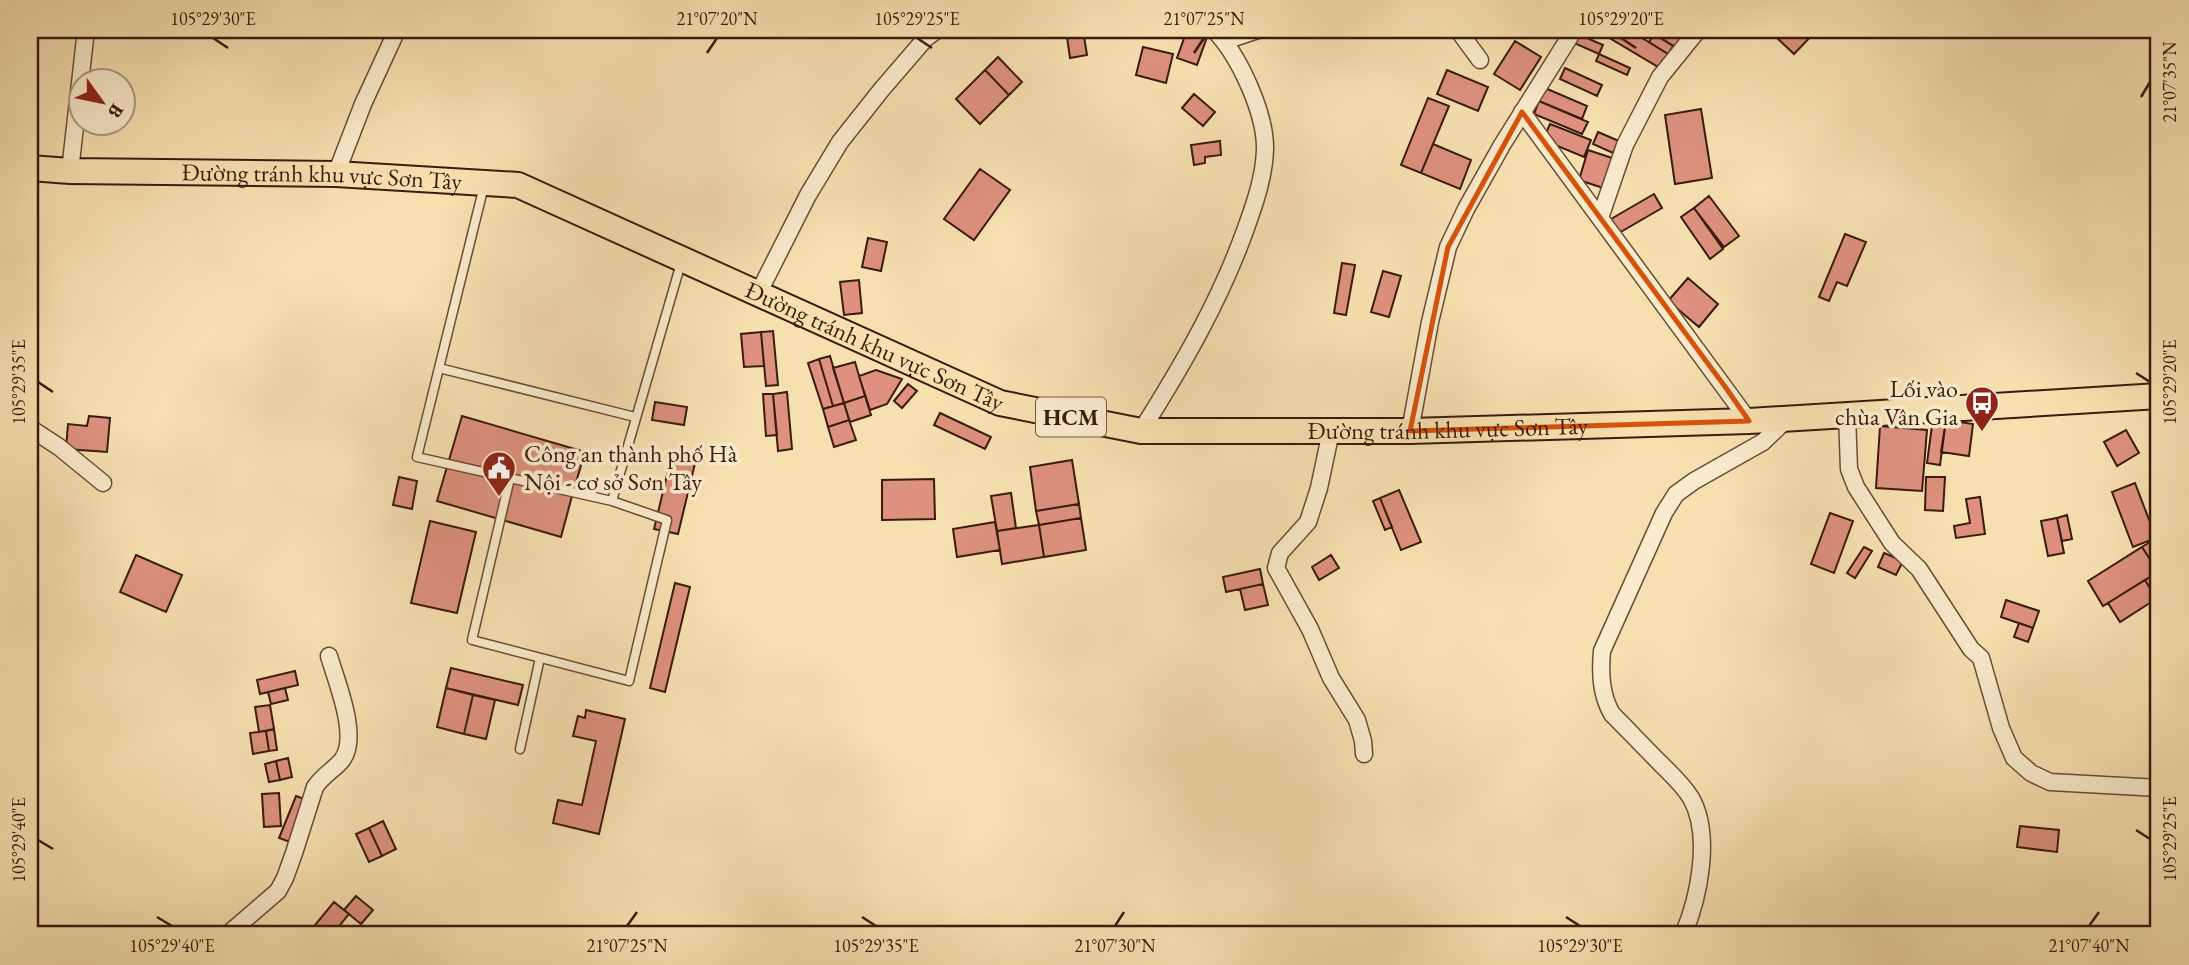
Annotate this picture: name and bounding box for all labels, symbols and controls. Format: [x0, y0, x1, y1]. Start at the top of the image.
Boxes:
text: 105°29'30"E [170, 7, 256, 30]
text: 21°07'20"N [677, 7, 758, 30]
text: 105°29'25"E [874, 7, 960, 30]
text: 21°07'25"N [1164, 7, 1245, 30]
text: 105°29'20"E [1578, 7, 1664, 30]
text: 21°07'35"N [2158, 41, 2181, 122]
north arrow [66, 66, 136, 136]
text: B [102, 99, 130, 123]
street label: Đường tránh khu vực Sơn Tây [181, 156, 463, 197]
street label: Đường tránh khu vực Sơn Tây [741, 274, 1010, 418]
text: 105°29'35"E [7, 339, 30, 425]
text: 105°29'20"E [2158, 339, 2181, 425]
place label: Lối vào chùa Vân Gia [1835, 373, 1958, 432]
bus stop icon: Lối vào chùa Vân Gia [1963, 384, 2001, 433]
road number: HCM [1036, 398, 1106, 436]
street label: Đường tránh khu vực Sơn Tây [1307, 410, 1589, 446]
place label: Công an thành phố Hà Nội - cơ sở Sơn Tây [524, 438, 738, 497]
public building icon: Công an thành phố Hà Nội - cơ sở Sơn Tây [480, 449, 518, 498]
text: 105°29'25"E [2158, 796, 2181, 882]
text: 105°29'40"E [7, 797, 30, 883]
text: 105°29'40"E [129, 934, 215, 957]
text: 21°07'25"N [587, 934, 668, 957]
text: 105°29'35"E [833, 934, 919, 957]
text: 21°07'30"N [1075, 934, 1156, 957]
text: 105°29'30"E [1537, 934, 1623, 957]
text: 21°07'40"N [2049, 934, 2130, 957]

